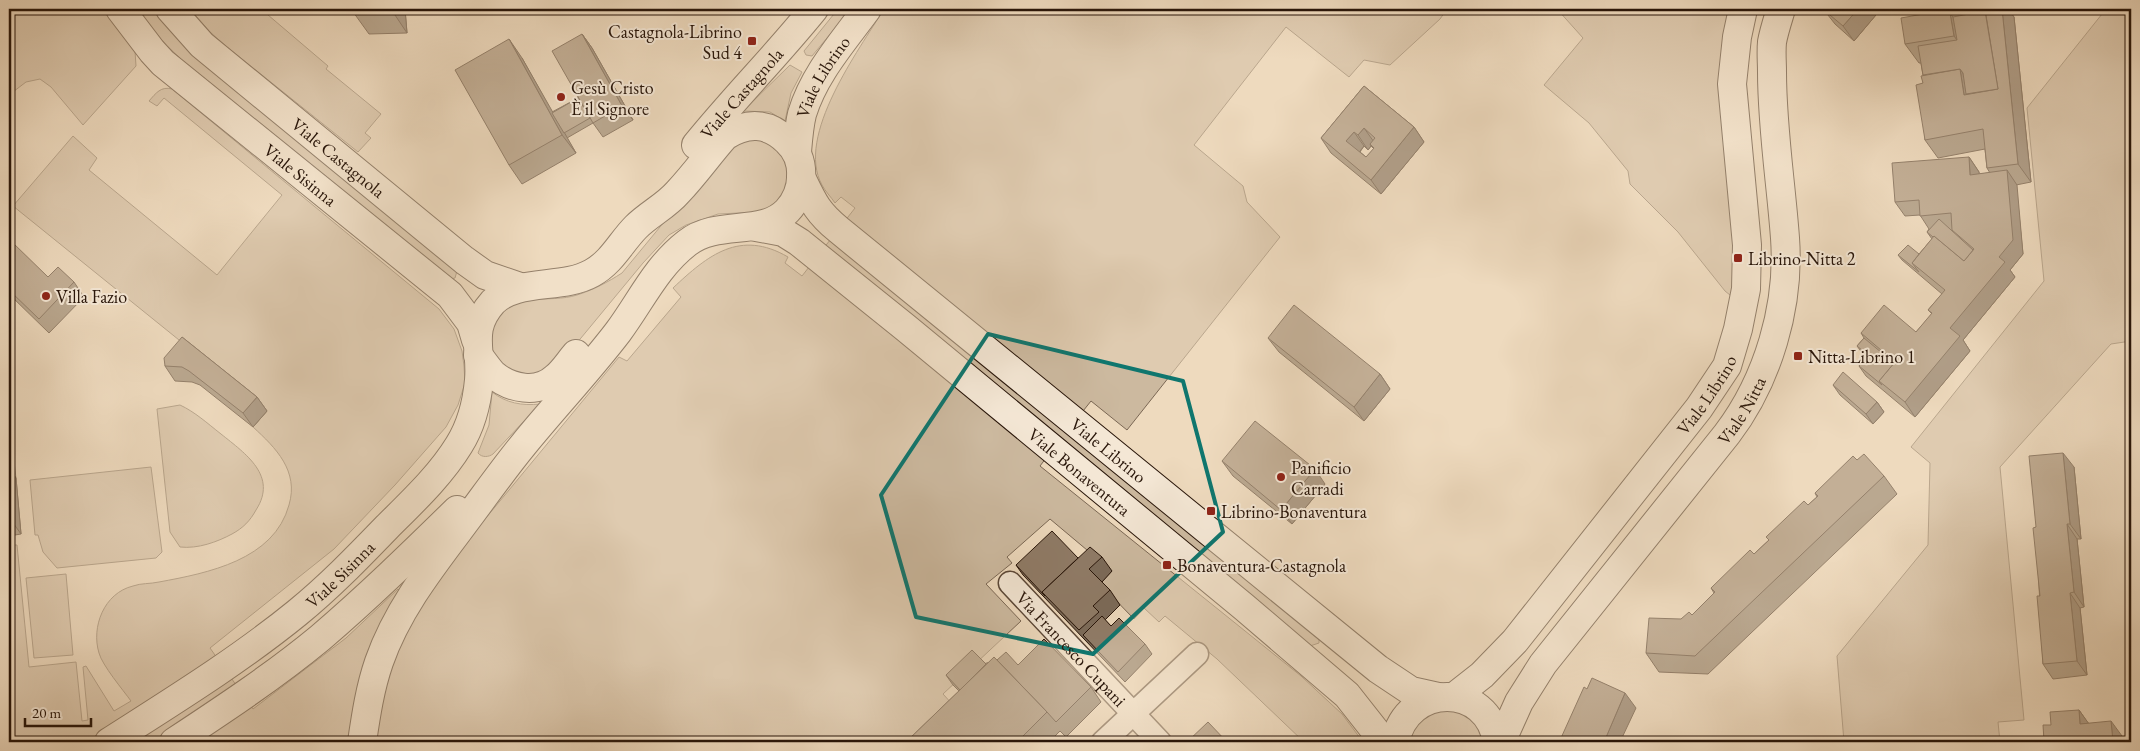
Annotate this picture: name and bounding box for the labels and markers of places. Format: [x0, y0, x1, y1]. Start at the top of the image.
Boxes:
place label: Castagnola-Librino Sud 4 [608, 20, 742, 64]
marker: Castagnola-Librino Sud 4 [746, 35, 758, 47]
place label: Gesù Cristo È il Signore [571, 76, 654, 120]
marker: Gesù Cristo È il Signore [555, 91, 567, 103]
place label: Librino-Nitta 2 [1748, 247, 1856, 270]
marker: Librino-Nitta 2 [1732, 252, 1744, 264]
place label: Villa Fazio [56, 285, 127, 308]
marker: Villa Fazio [40, 290, 52, 302]
place label: Nitta-Librino 1 [1808, 345, 1915, 368]
marker: Nitta-Librino 1 [1792, 350, 1804, 362]
place label: Panificio Carradi [1291, 456, 1351, 500]
marker: Panificio Carradi [1275, 471, 1287, 483]
place label: Librino-Bonaventura [1221, 500, 1368, 523]
marker: Librino-Bonaventura [1205, 505, 1217, 517]
place label: Bonaventura-Castagnola [1177, 554, 1347, 577]
marker: Bonaventura-Castagnola [1161, 559, 1173, 571]

